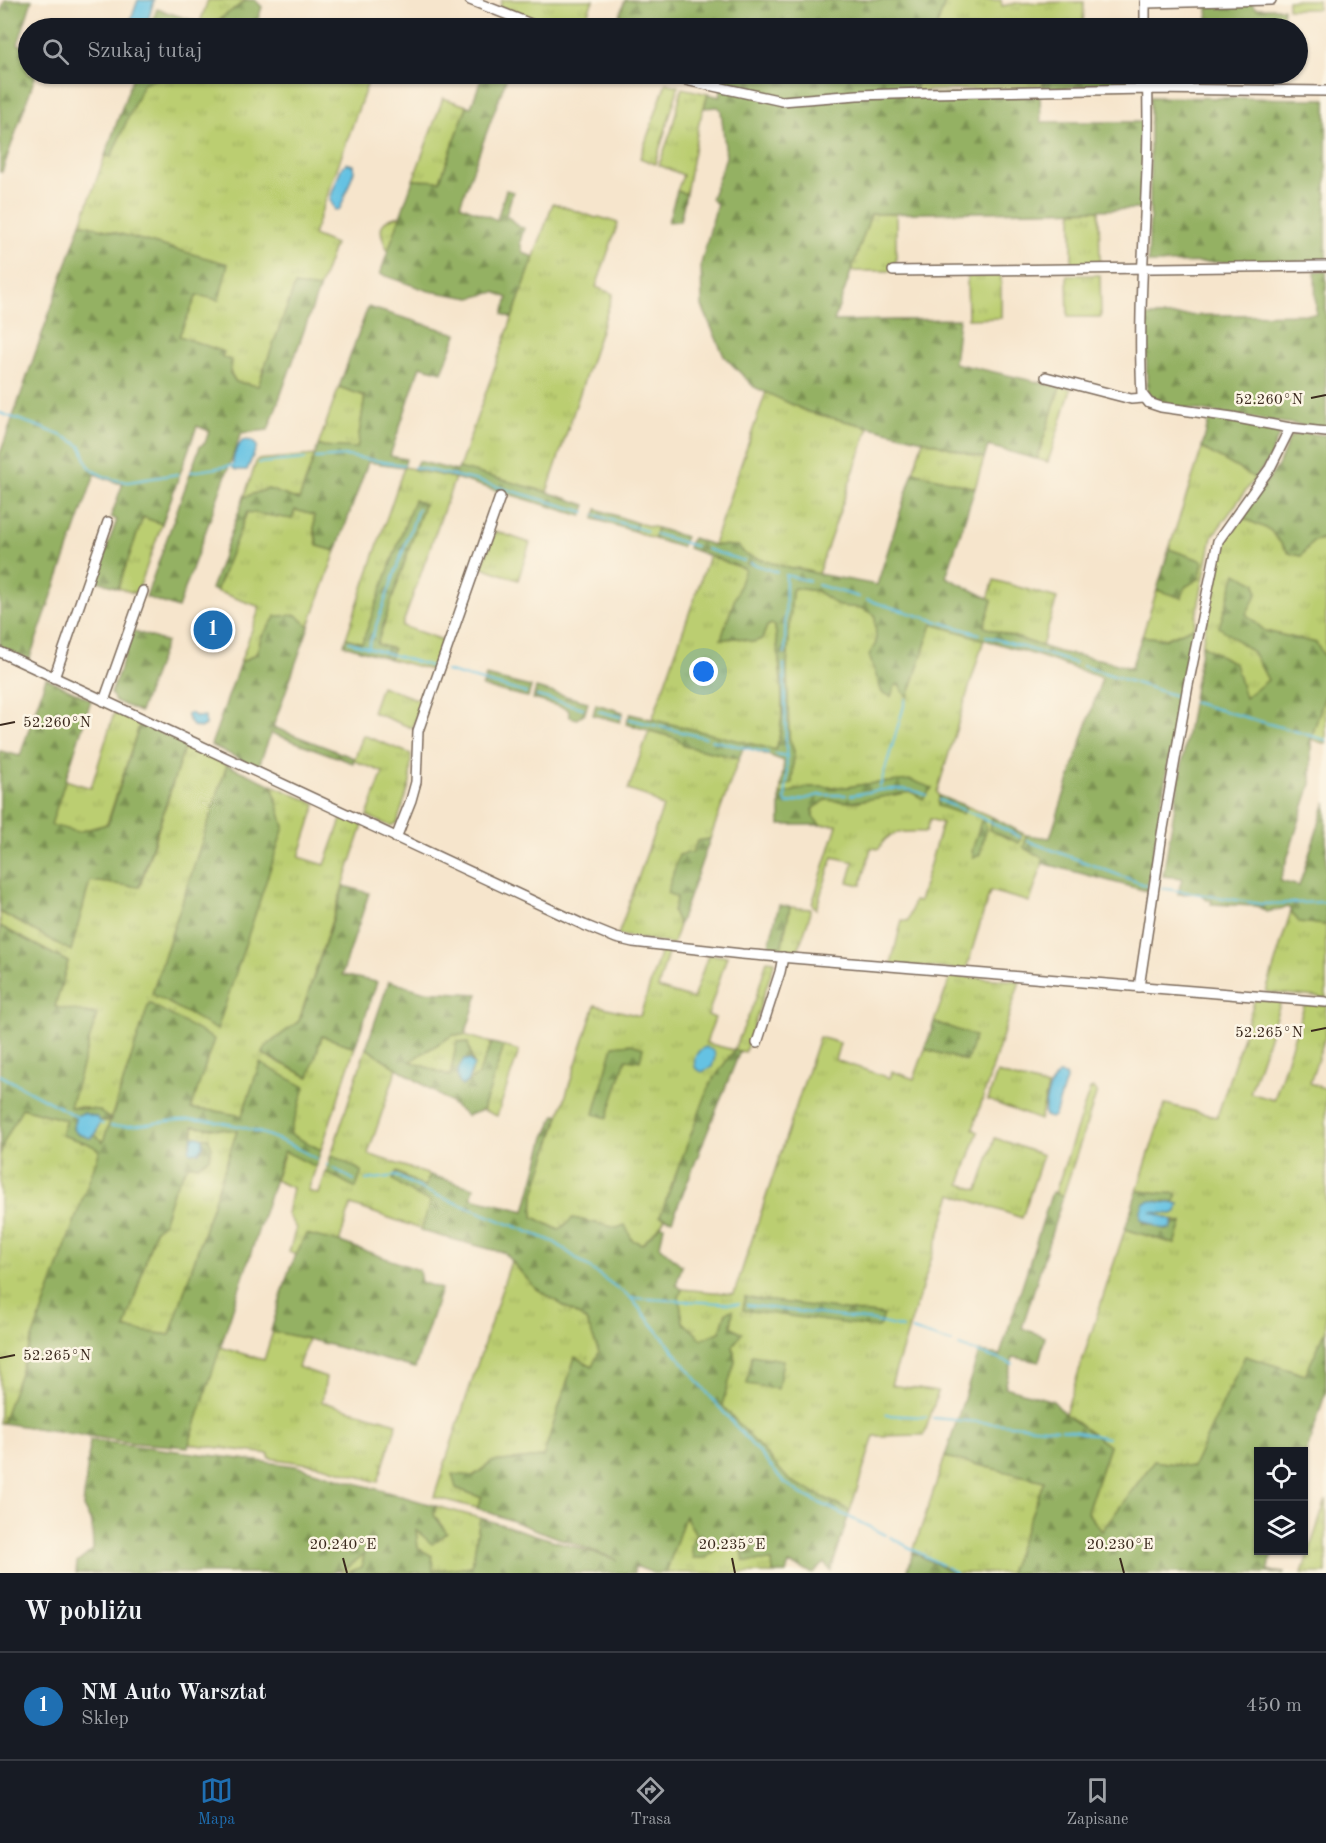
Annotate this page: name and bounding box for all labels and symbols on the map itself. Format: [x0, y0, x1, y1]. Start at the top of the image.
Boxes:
text: 52.260°N [1235, 393, 1303, 408]
pin: 1 [194, 608, 232, 652]
your location [689, 657, 718, 686]
text: 52.260°N [23, 716, 91, 731]
text: 52.265°N [1235, 1026, 1303, 1041]
text: 52.265°N [23, 1349, 91, 1364]
text: 20.240°E [310, 1538, 376, 1553]
text: 20.235°E [699, 1538, 765, 1553]
text: 20.230°E [1087, 1538, 1153, 1553]

